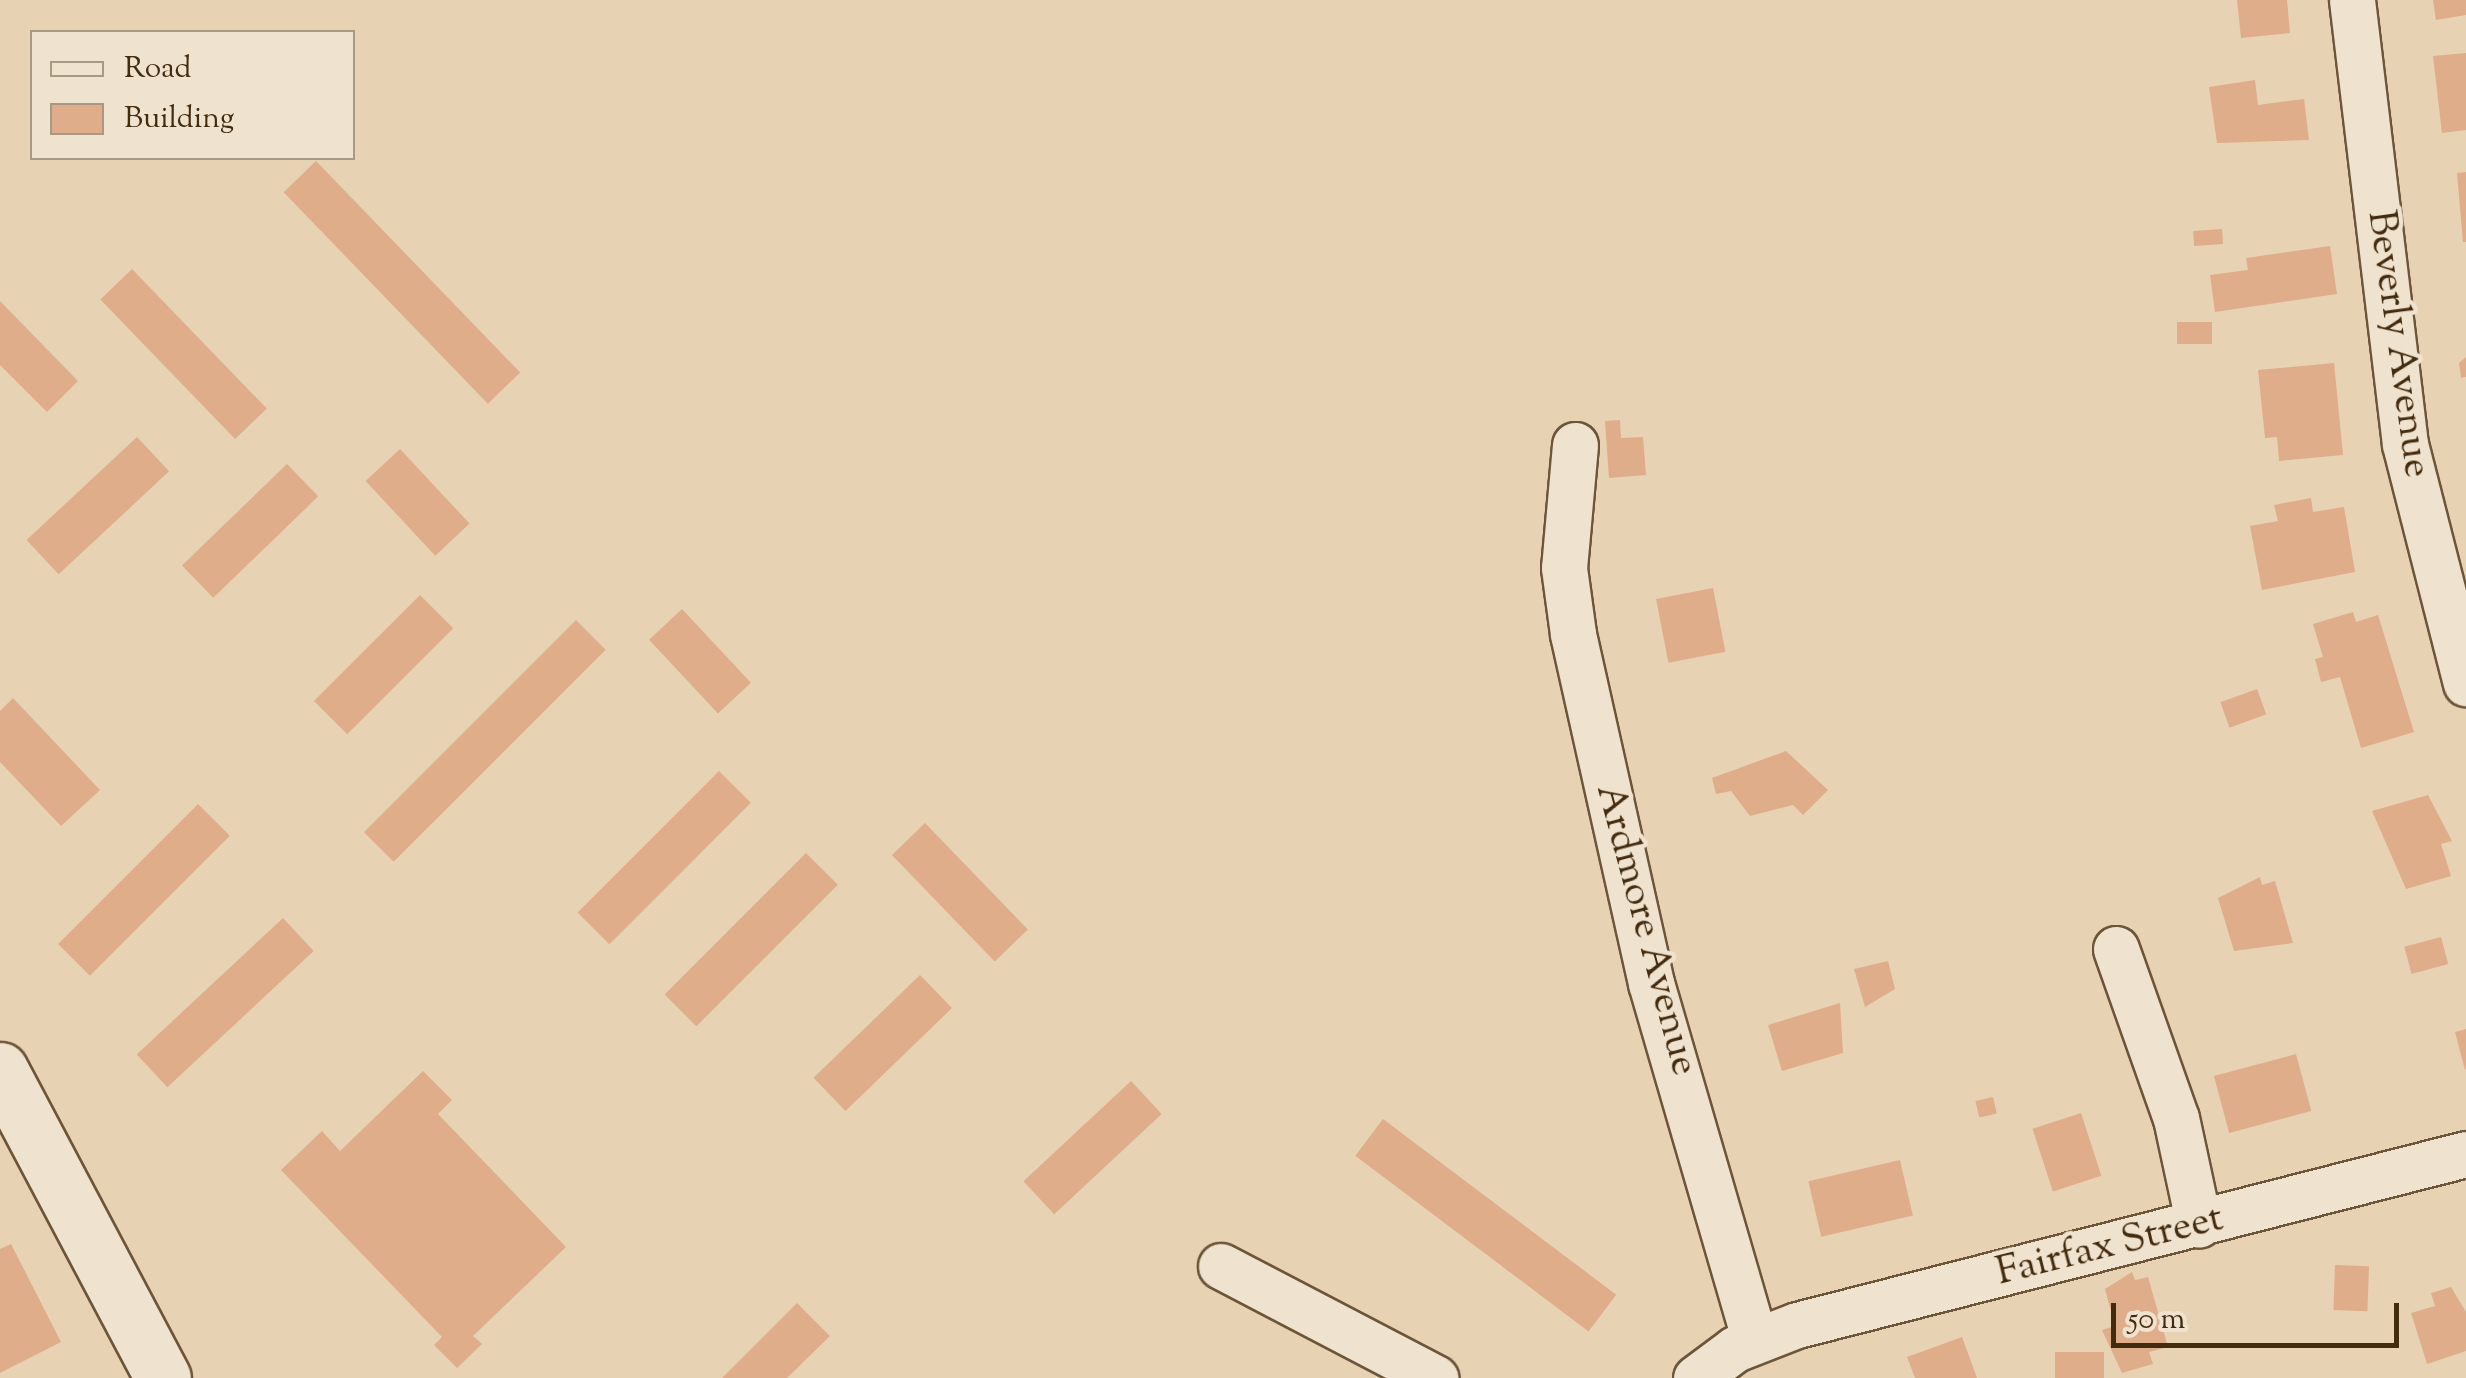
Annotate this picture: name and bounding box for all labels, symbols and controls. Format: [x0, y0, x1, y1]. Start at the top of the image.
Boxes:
legend [30, 30, 355, 160]
text: Road [124, 48, 191, 91]
text: Building [124, 98, 234, 141]
street label: Beverly Avenue [2354, 207, 2440, 481]
street label: Ardmore Avenue [1583, 779, 1707, 1081]
street label: Fairfax Street [1992, 1196, 2228, 1298]
scale bar [2116, 1283, 2404, 1345]
text: 50 m [2128, 1299, 2185, 1342]

